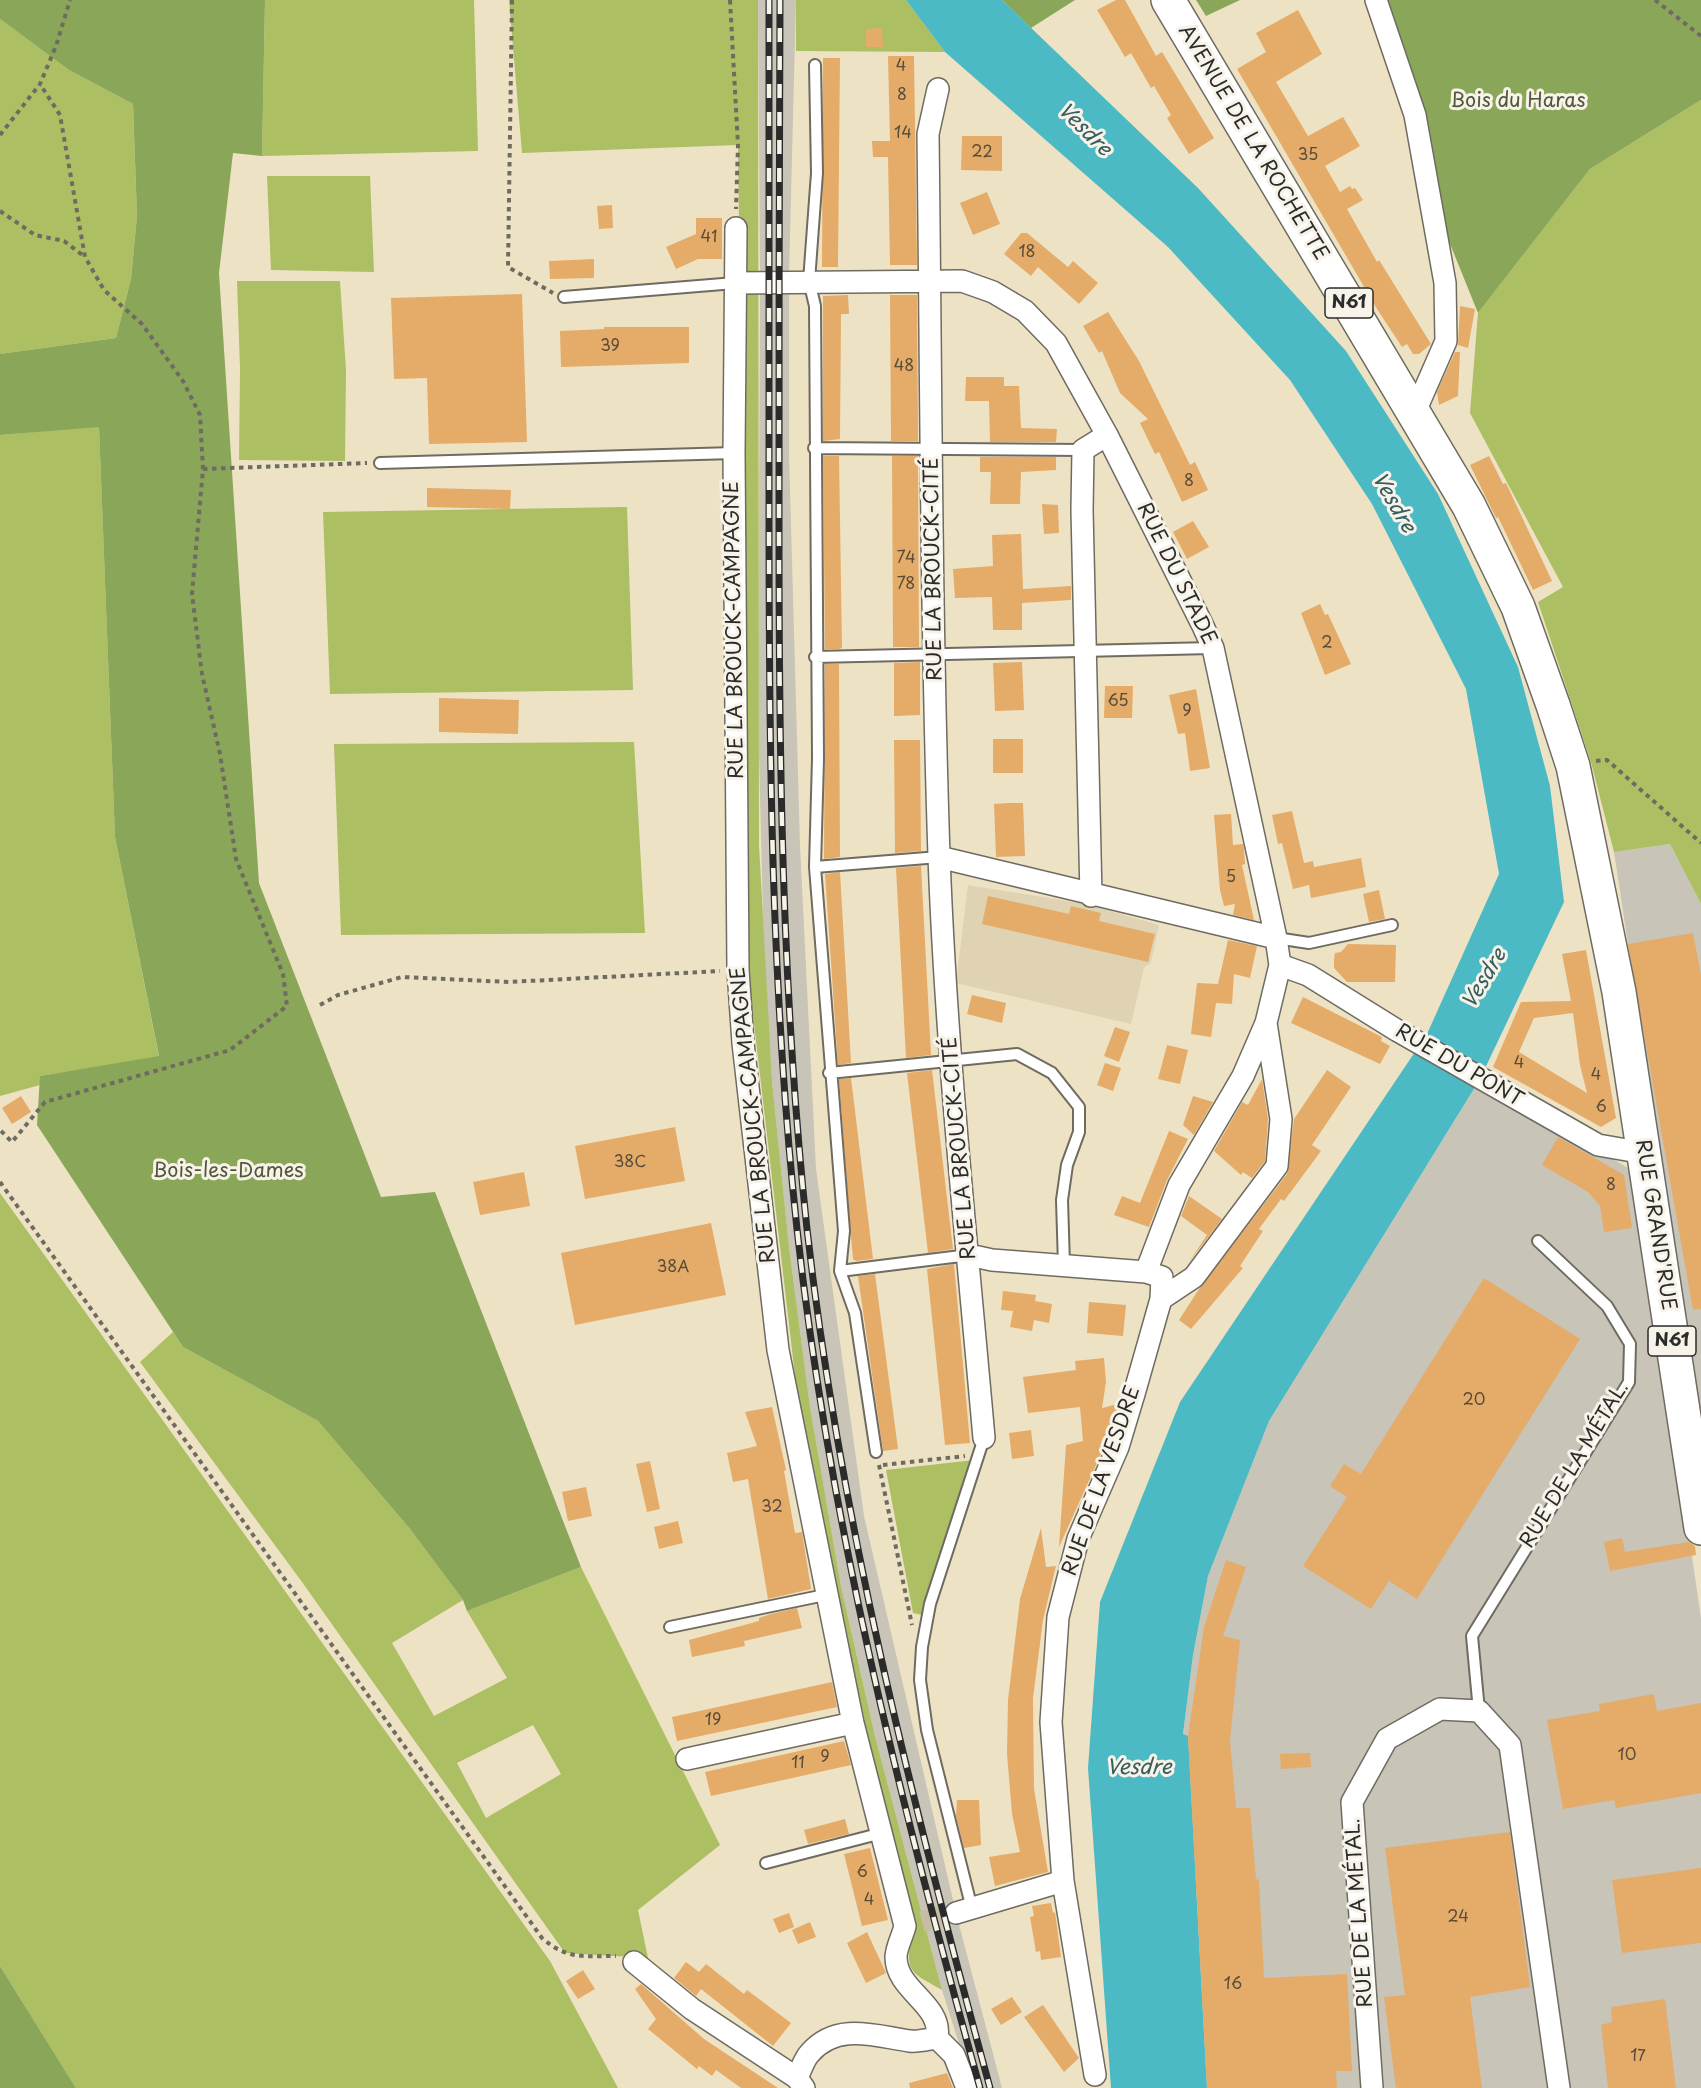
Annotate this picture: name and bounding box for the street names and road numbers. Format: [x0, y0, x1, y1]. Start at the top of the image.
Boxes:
street label: AVENUE DE LA ROCHETTE [1173, 21, 1333, 265]
road number: N61 [1325, 288, 1373, 318]
street label: RUE LA BROUCK-CITÉ [920, 457, 948, 681]
street label: RUE LA BROUCK-CAMPAGNE [720, 481, 750, 779]
street label: RUE DU STADE [1131, 499, 1221, 649]
street label: RUE LA BROUCK-CAMPAGNE [726, 965, 782, 1265]
street label: RUE DU PONT [1391, 1020, 1527, 1112]
street label: RUE LA BROUCK-CITÉ [938, 1035, 982, 1261]
street label: RUE GRAND'RUE [1630, 1138, 1680, 1312]
road number: N61 [1648, 1326, 1696, 1356]
street label: RUE DE LA MÉTAL. [1516, 1377, 1634, 1553]
street label: RUE DE LA VESDRE [1058, 1383, 1146, 1579]
street label: RUE DE LA MÉTAL. [1341, 1817, 1379, 2009]

